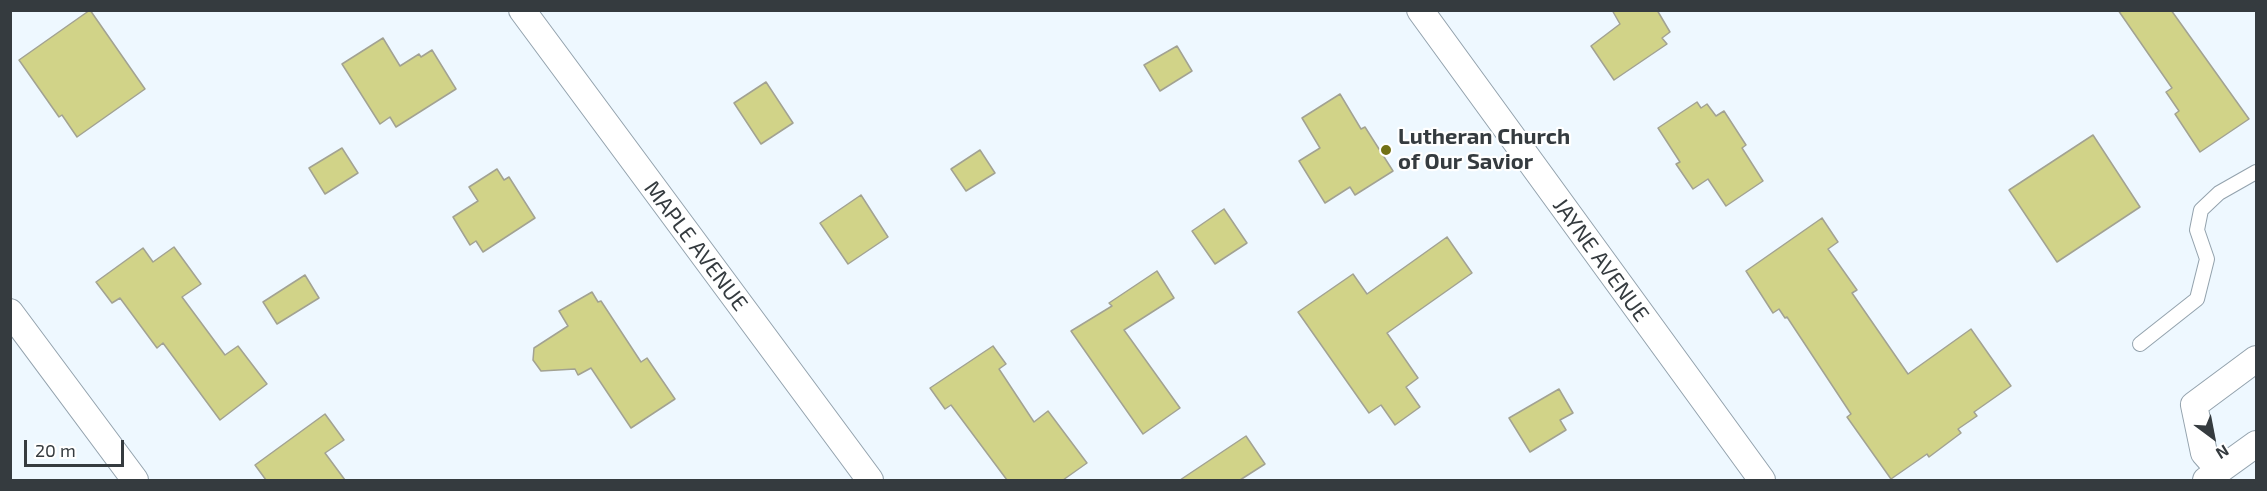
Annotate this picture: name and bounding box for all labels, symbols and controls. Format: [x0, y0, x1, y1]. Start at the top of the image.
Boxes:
place label: Lutheran Church of Our Savior [1398, 124, 1570, 176]
marker: Lutheran Church of Our Savior [1379, 143, 1393, 157]
street label: MAPLE AVENUE [639, 176, 753, 316]
street label: JAYNE AVENUE [1547, 193, 1655, 327]
north arrow [2183, 407, 2243, 467]
scale bar [27, 428, 128, 466]
text: 20 m [35, 439, 76, 461]
text: N [2213, 442, 2233, 464]

